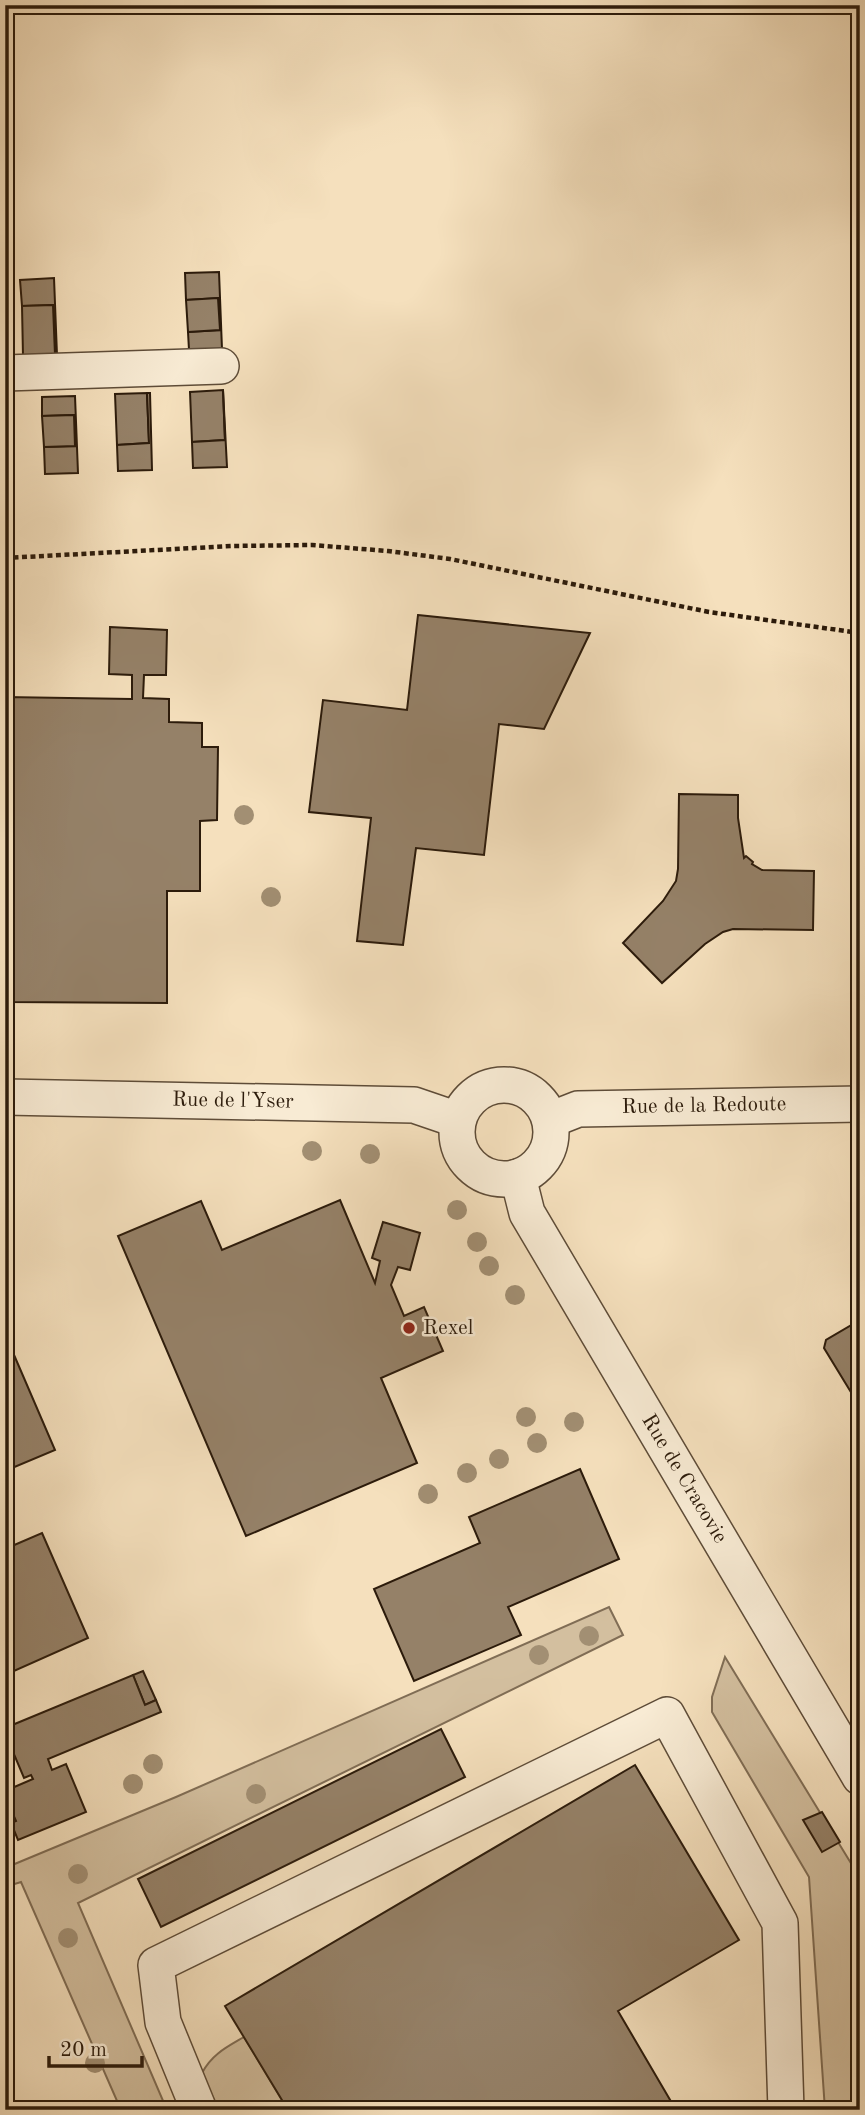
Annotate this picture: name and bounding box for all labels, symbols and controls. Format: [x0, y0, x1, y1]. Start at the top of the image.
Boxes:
street label: Rue de l'Yser [172, 1089, 294, 1113]
street label: Rue de la Redoute [622, 1094, 786, 1118]
place label: Rexel [423, 1318, 474, 1339]
marker: Rexel [401, 1320, 417, 1336]
street label: Rue de Cracovie [637, 1411, 731, 1547]
scale bar [49, 2024, 142, 2068]
text: 20 m [60, 2040, 107, 2061]

